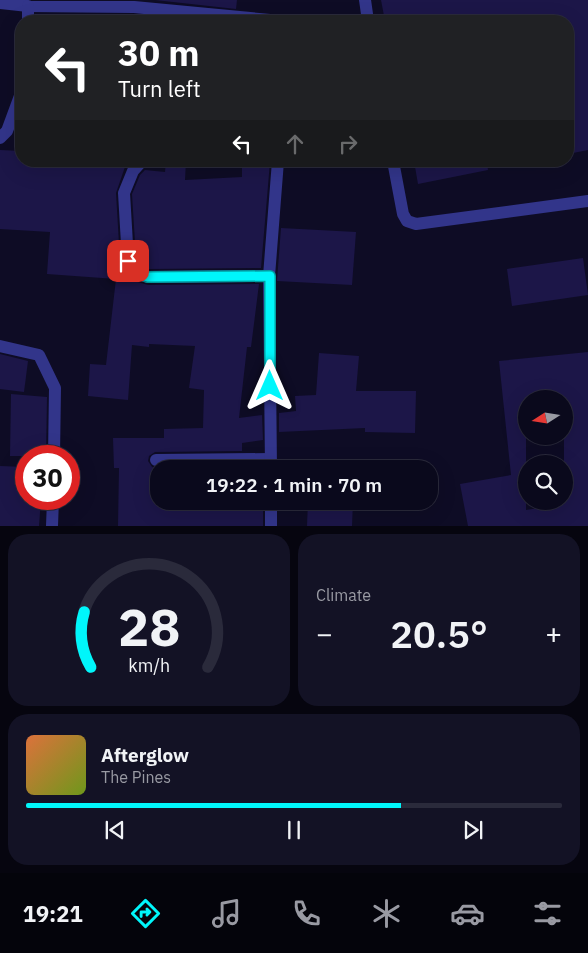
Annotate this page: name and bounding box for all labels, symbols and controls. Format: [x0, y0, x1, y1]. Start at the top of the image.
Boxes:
text: 30 m [118, 30, 200, 76]
icon: left [35, 35, 100, 100]
text: Turn left [118, 74, 201, 103]
icon: left [228, 130, 256, 158]
icon: ahead [281, 130, 309, 158]
icon: right [334, 130, 362, 158]
pin [107, 240, 149, 282]
icon: arrive [114, 247, 142, 275]
position arrow [243, 359, 295, 411]
north arrow [518, 390, 572, 445]
map controls [518, 390, 573, 510]
speed limit sign: 30 [15, 445, 80, 510]
button: search [518, 455, 573, 510]
text: 19:22 · 1 min · 70 m [206, 473, 382, 497]
text: Climate [316, 585, 371, 605]
text: 28 [118, 593, 180, 660]
text: 20.5° [390, 609, 488, 658]
text: − [316, 615, 333, 652]
text: + [545, 615, 562, 652]
text: km/h [128, 654, 170, 677]
text: Afterglow [101, 743, 189, 767]
text: The Pines [101, 767, 171, 787]
icon: previous [101, 816, 129, 844]
icon: pause [280, 816, 308, 844]
icon: next [459, 816, 487, 844]
icon: directions [128, 896, 163, 931]
icon: music [209, 896, 244, 931]
icon: phone [289, 896, 324, 931]
icon: climate [369, 896, 404, 931]
icon: car [450, 896, 485, 931]
icon: filters [530, 896, 565, 931]
text: 19:21 [23, 899, 83, 928]

